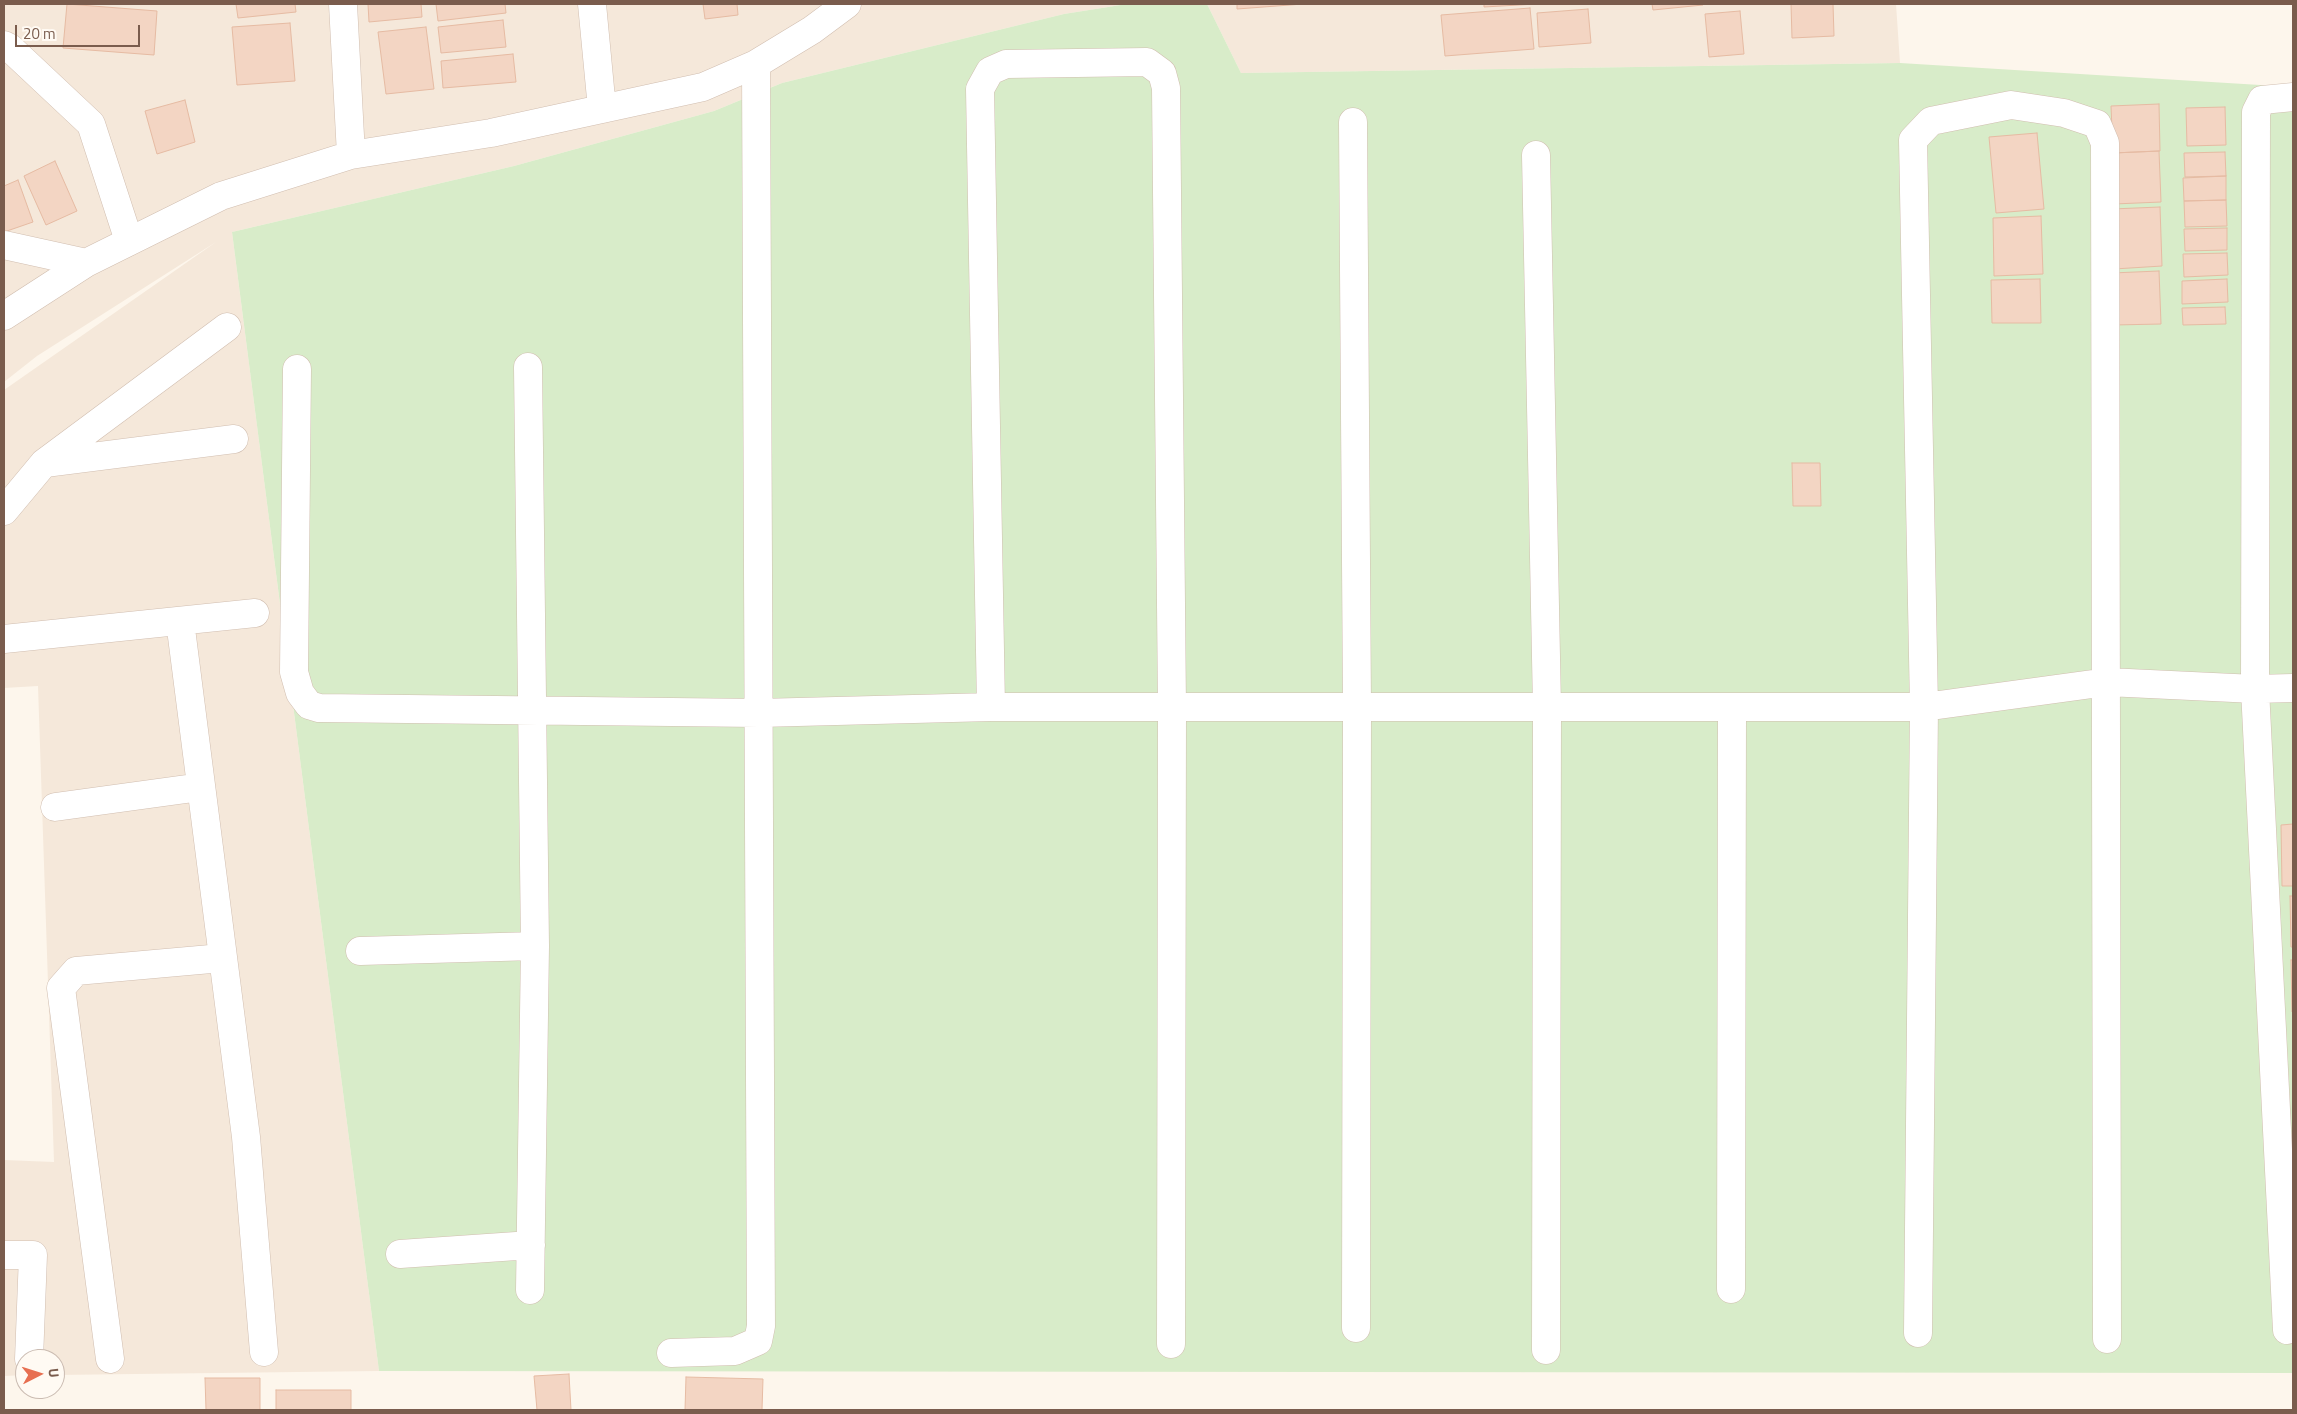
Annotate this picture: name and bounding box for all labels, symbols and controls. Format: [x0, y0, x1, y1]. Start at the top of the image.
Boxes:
scale bar [18, 15, 142, 47]
text: 20 m [23, 22, 56, 45]
north arrow [15, 1349, 65, 1399]
text: U [44, 1367, 65, 1378]

